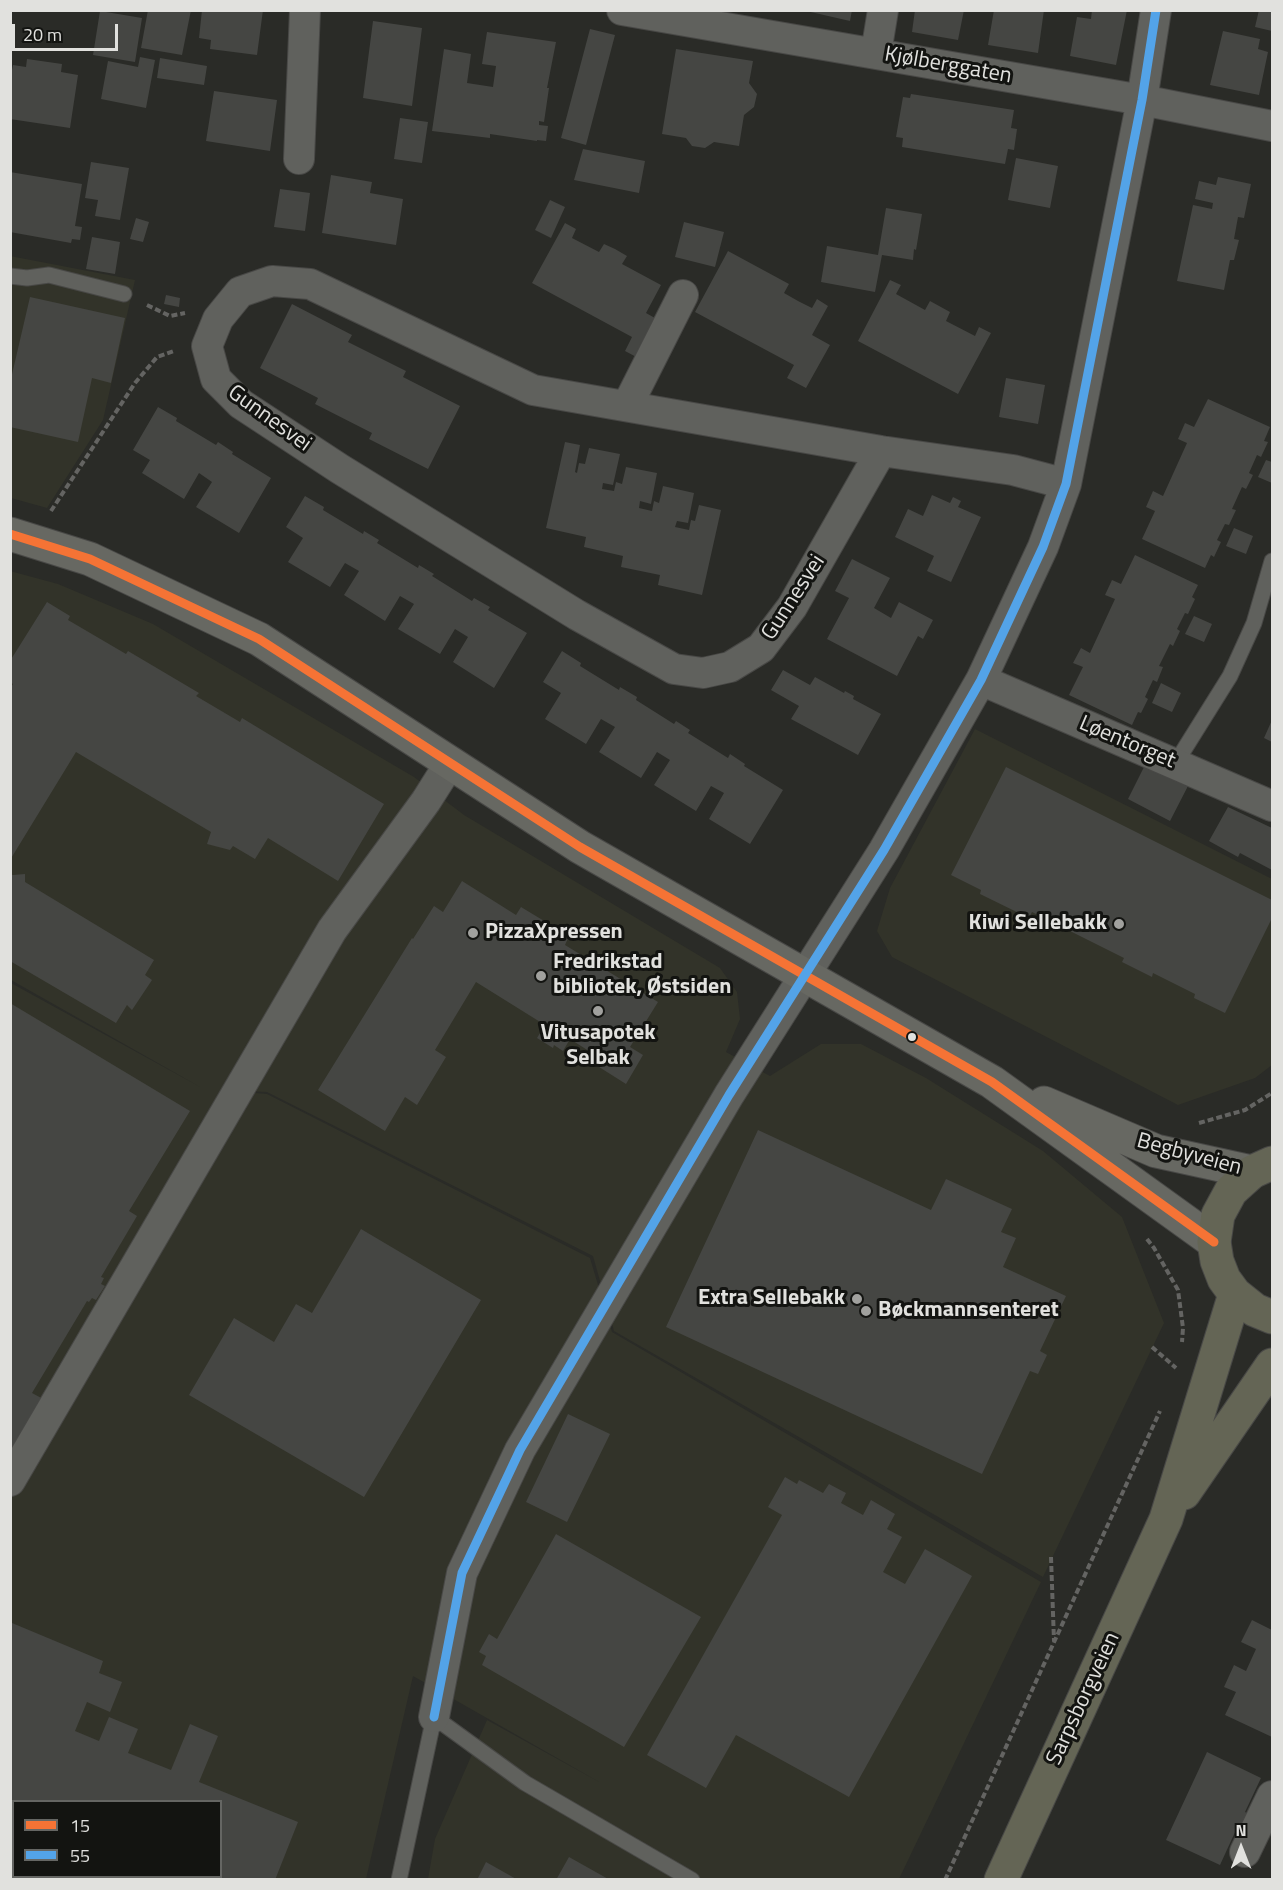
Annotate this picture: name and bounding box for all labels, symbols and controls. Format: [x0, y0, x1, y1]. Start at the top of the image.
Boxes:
scale bar [15, 12, 122, 50]
text: 20 m [23, 21, 62, 48]
street label: Kjølberggaten [882, 42, 1014, 90]
street label: Gunnesvei [222, 380, 316, 458]
street label: Gunnesvei [757, 550, 831, 646]
street label: Løentorget [1075, 711, 1179, 775]
place label: Kiwi Sellebakk [969, 911, 1107, 937]
marker: Kiwi Sellebakk [1112, 917, 1126, 931]
place label: PizzaXpressen [485, 920, 623, 946]
marker: PizzaXpressen [466, 926, 480, 940]
place label: Fredrikstad bibliotek, Østsiden [553, 950, 731, 1002]
marker: Fredrikstad bibliotek, Østsiden [534, 969, 548, 983]
marker: Vitusapotek Selbak [591, 1004, 605, 1018]
place label: Vitusapotek Selbak [541, 1021, 655, 1072]
unlabelled marker [906, 1031, 918, 1043]
street label: Begbyveien [1134, 1128, 1244, 1182]
place label: Extra Sellebakk [698, 1286, 845, 1312]
marker: Extra Sellebakk [850, 1292, 864, 1306]
place label: Bøckmannsenteret [878, 1298, 1059, 1324]
marker: Bøckmannsenteret [859, 1304, 873, 1318]
street label: Sarpsborgveien [1042, 1628, 1126, 1770]
legend [12, 1800, 222, 1878]
text: 15 [70, 1812, 90, 1839]
north arrow [1211, 1818, 1271, 1878]
text: N [1235, 1818, 1247, 1842]
text: 55 [70, 1842, 90, 1869]

